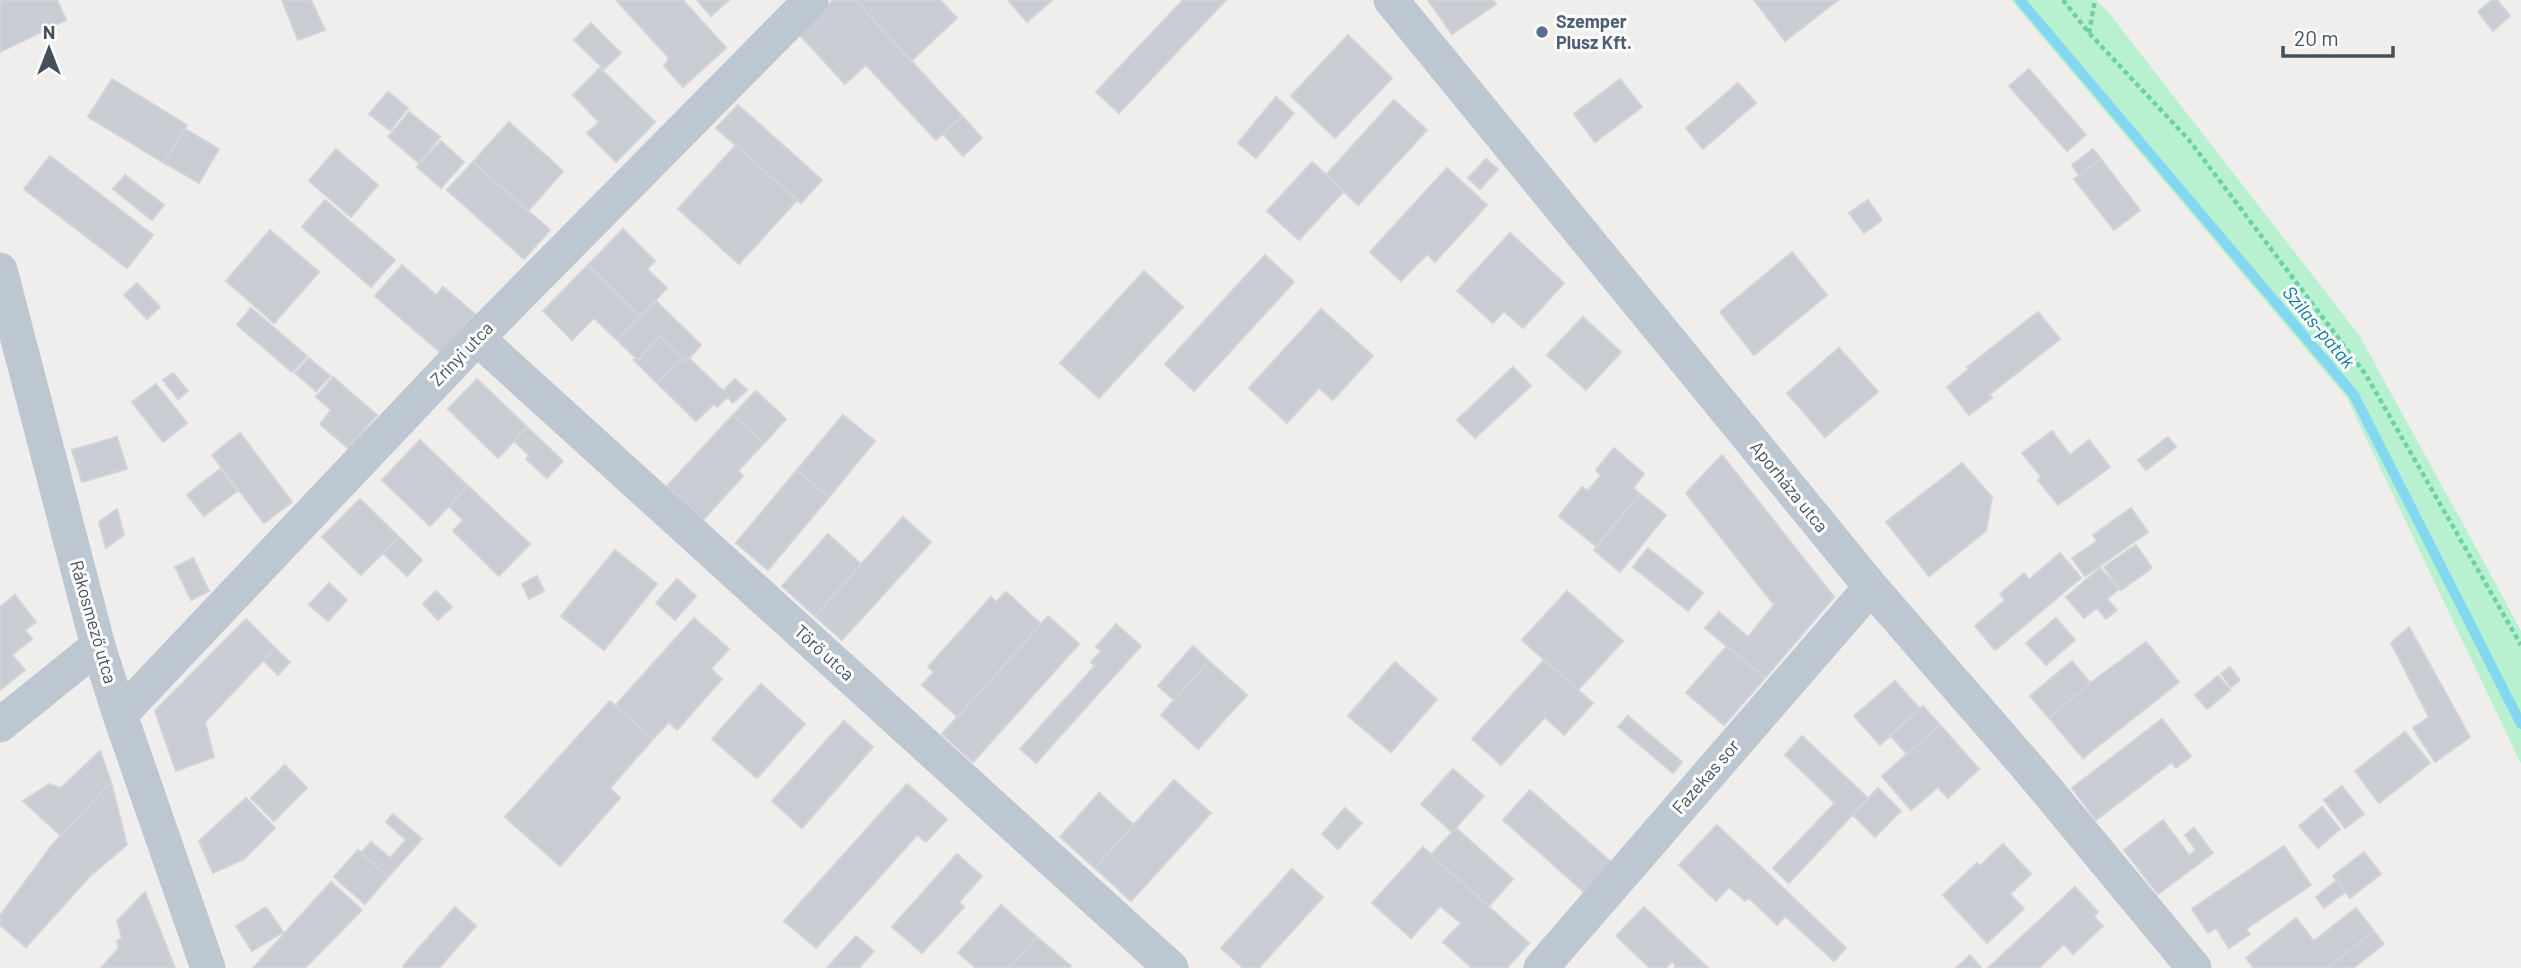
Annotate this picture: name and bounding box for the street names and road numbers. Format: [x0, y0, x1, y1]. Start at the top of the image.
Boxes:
street label: Zrínyi utca [425, 317, 497, 390]
street label: Aporháza utca [1746, 436, 1833, 537]
street label: Rákosmező utca [66, 557, 122, 686]
street label: Törő utca [790, 620, 859, 685]
street label: Fazekas sor [1667, 734, 1744, 818]

